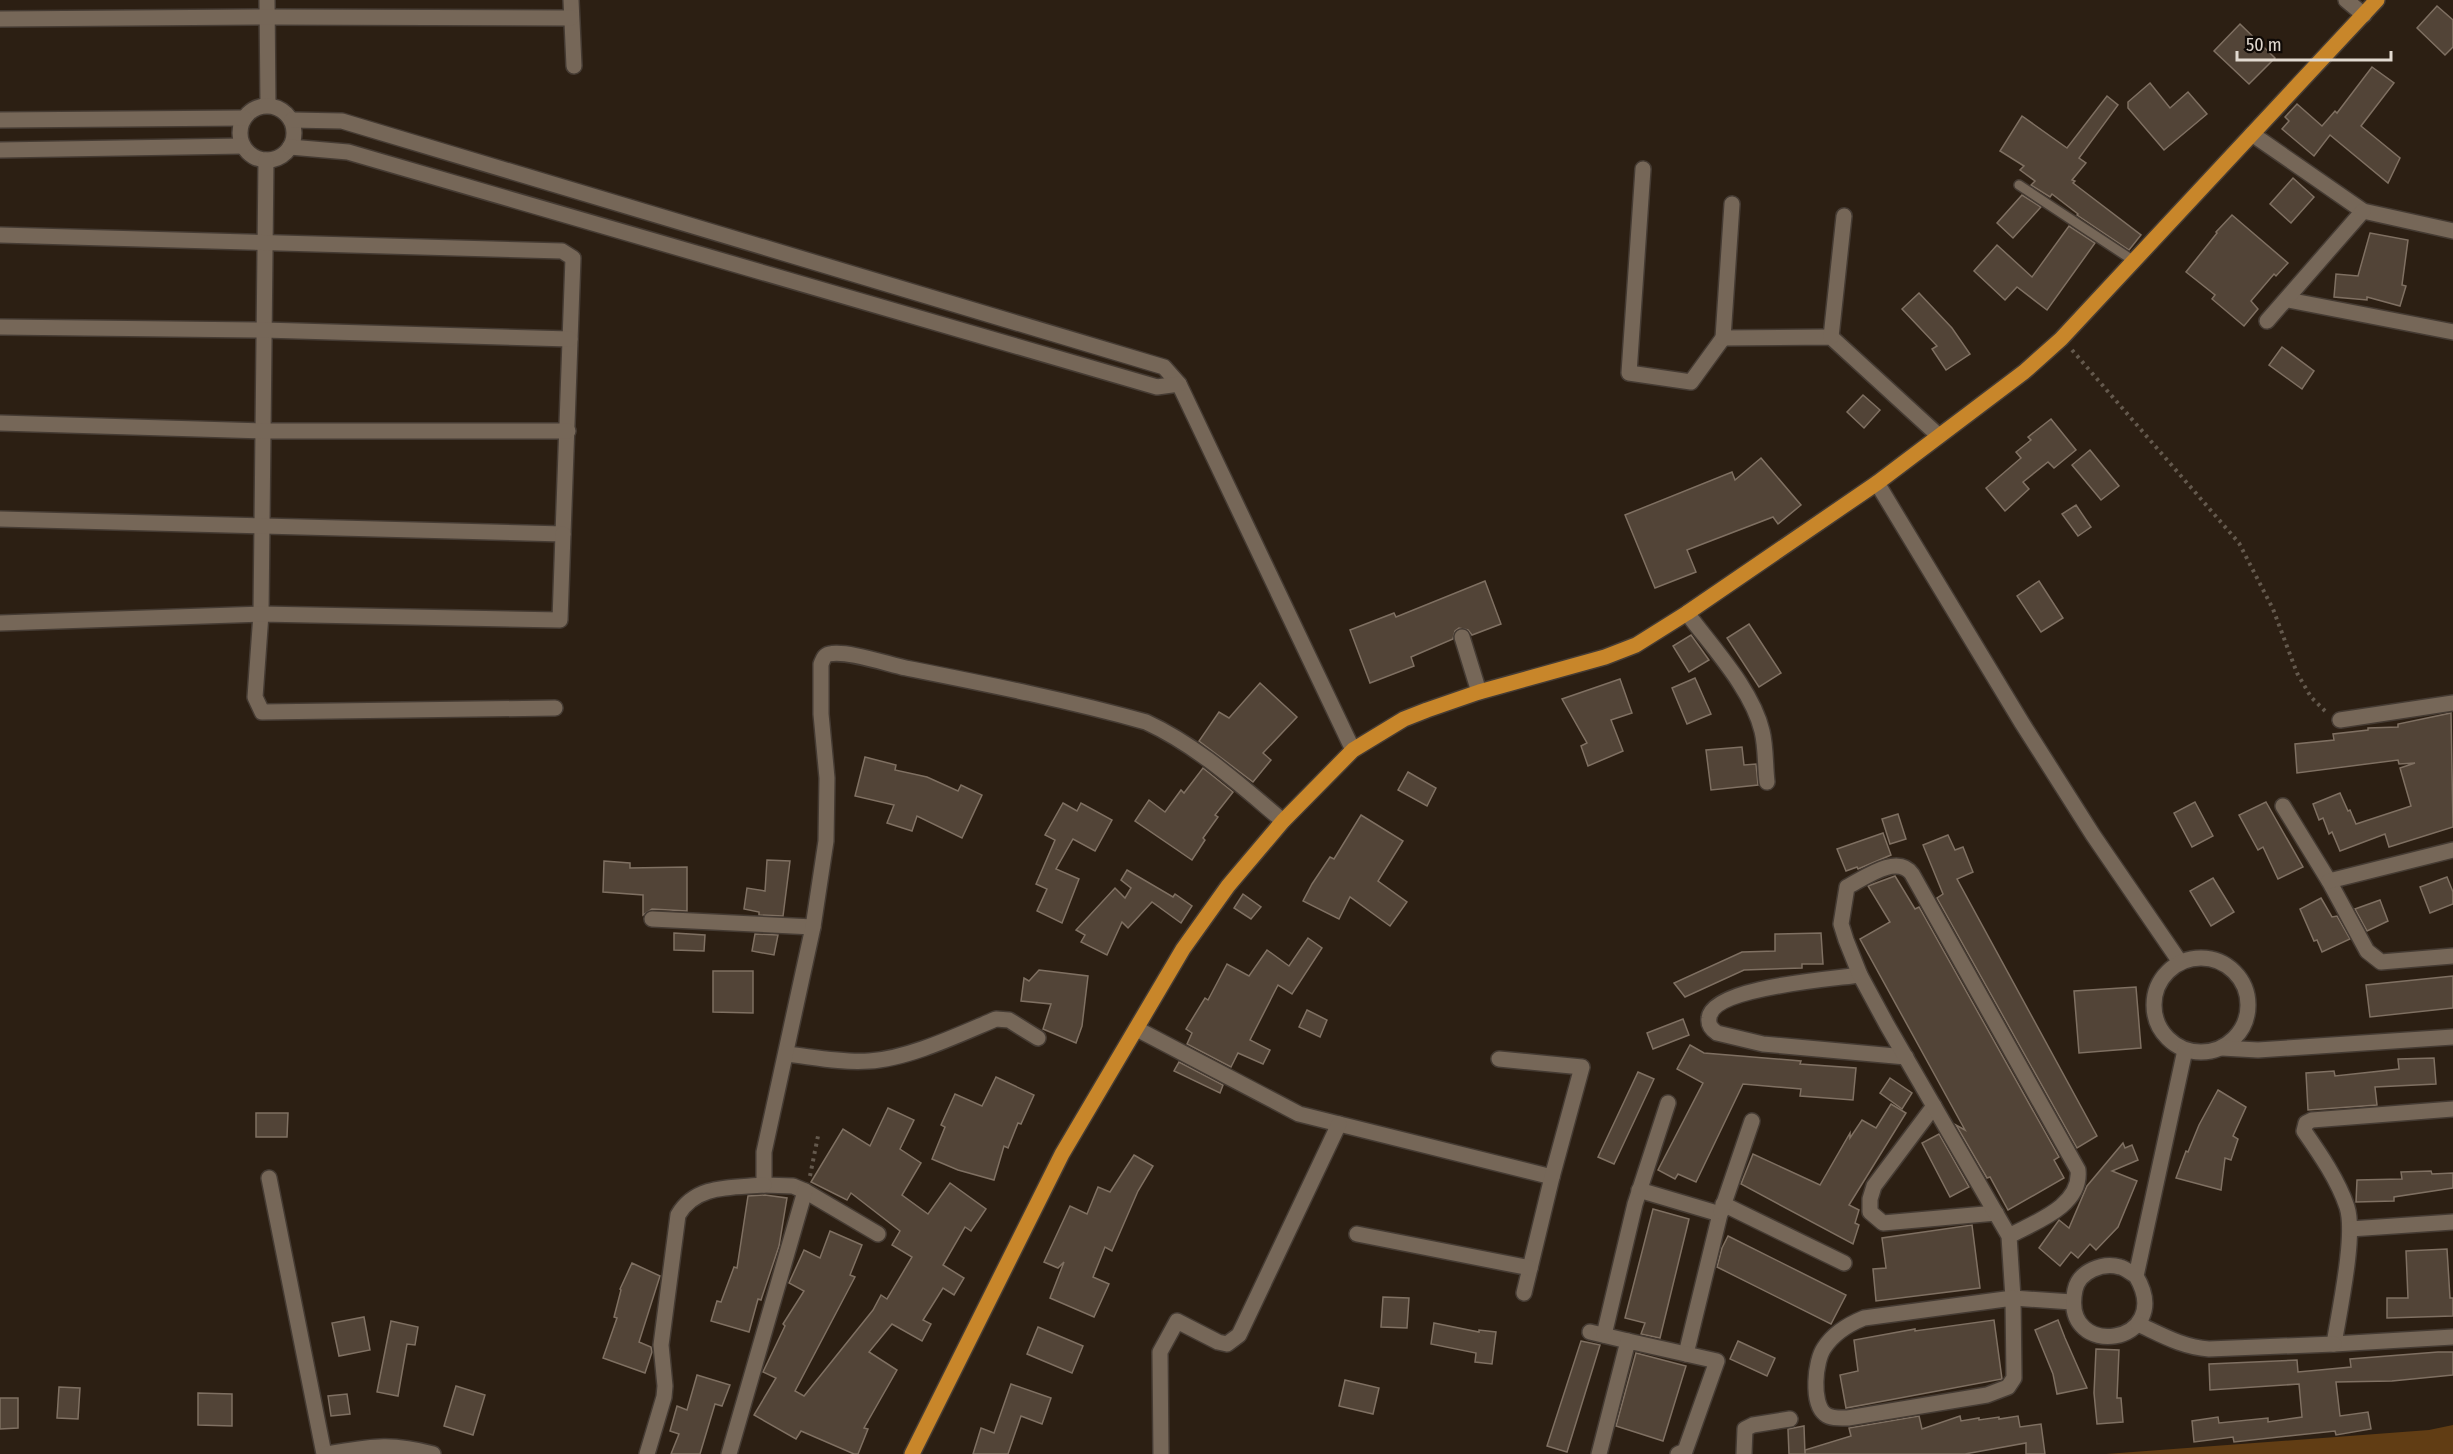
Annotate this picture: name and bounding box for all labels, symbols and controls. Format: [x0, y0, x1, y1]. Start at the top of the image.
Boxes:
scale bar [2237, 24, 2392, 62]
text: 50 m [2246, 34, 2282, 56]

